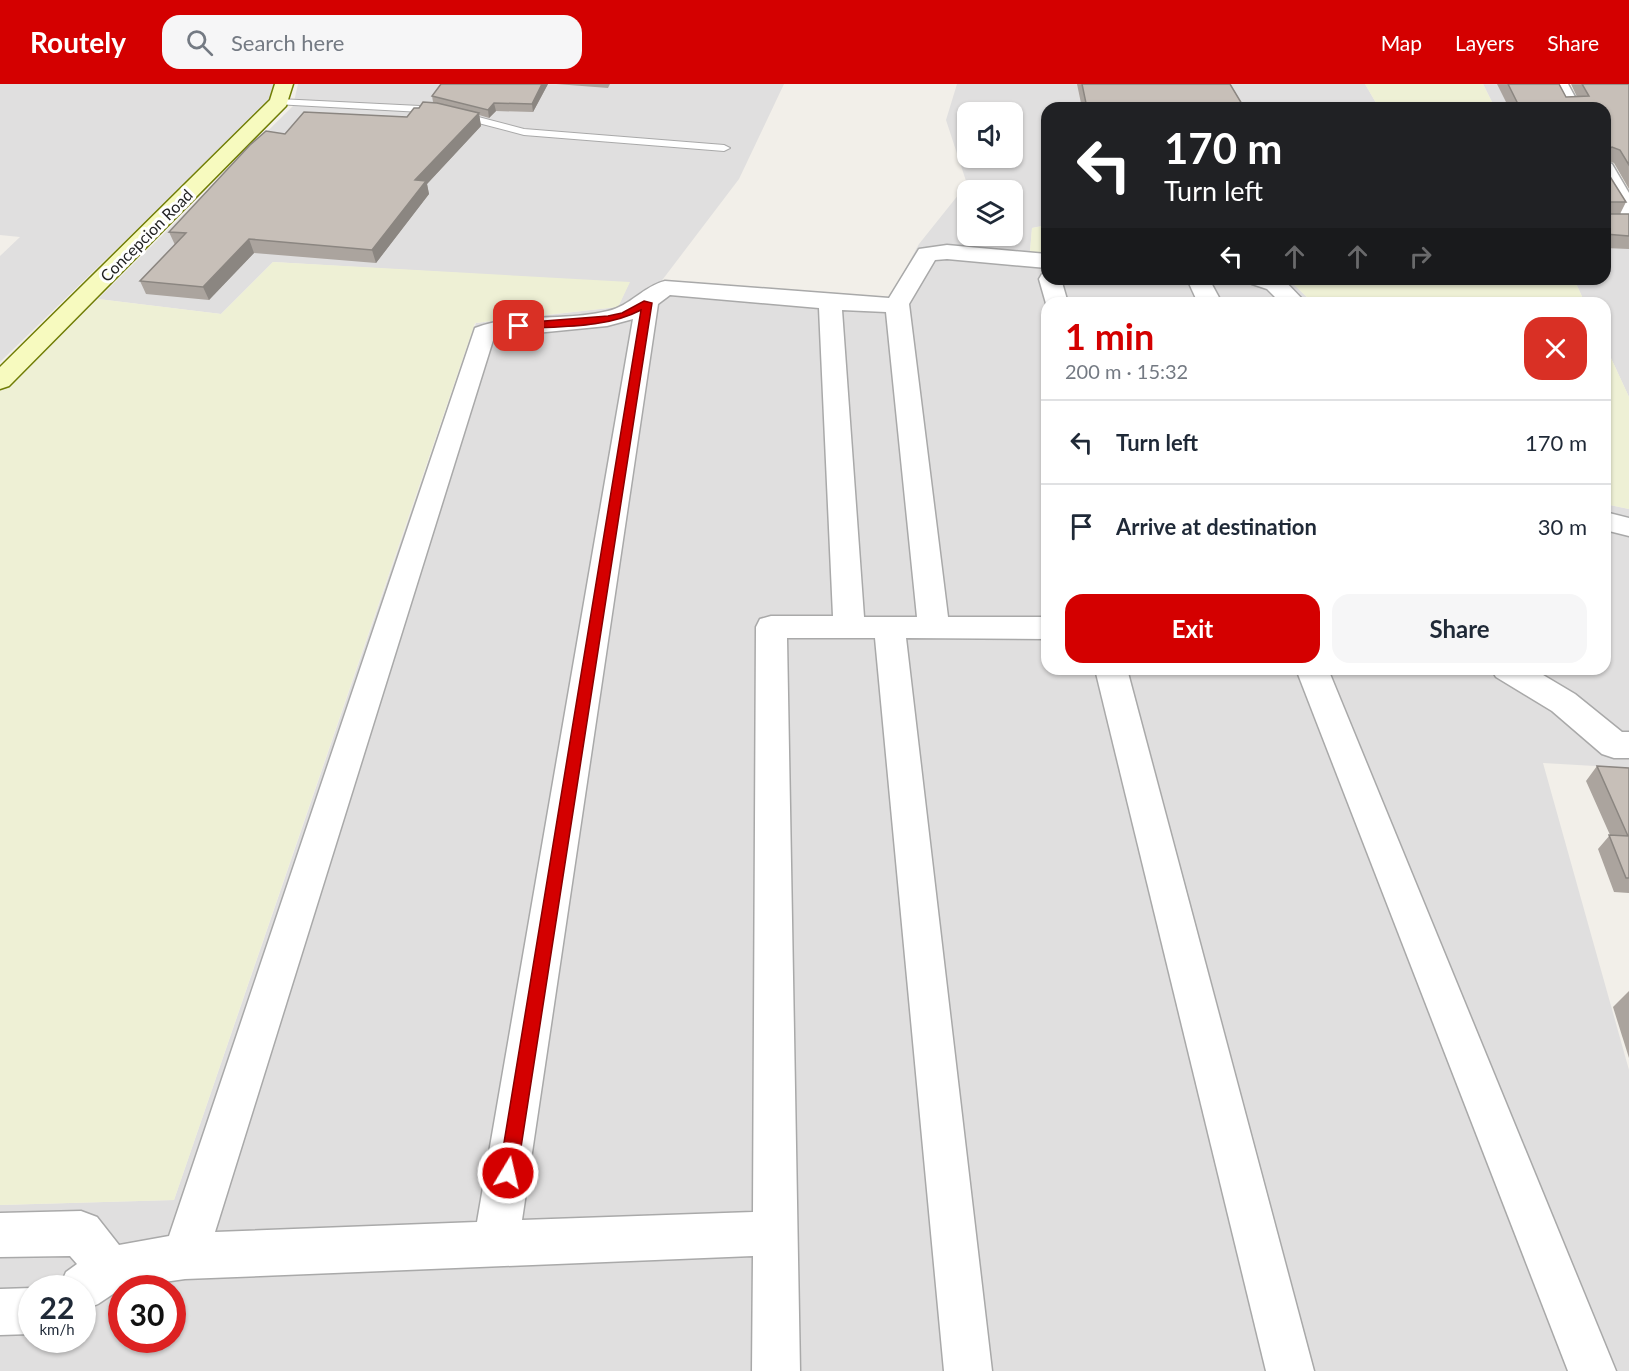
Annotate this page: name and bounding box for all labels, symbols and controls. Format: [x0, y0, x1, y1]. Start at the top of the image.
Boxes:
search box [162, 15, 582, 69]
text: Routely [30, 25, 126, 59]
icon: search [183, 26, 216, 59]
text: Search here [231, 29, 344, 56]
text: Map [1381, 30, 1422, 55]
text: Layers [1455, 30, 1514, 55]
text: Share [1547, 30, 1599, 55]
map controls [957, 102, 1023, 246]
button: sound [957, 102, 1023, 168]
text: 170 m [1164, 123, 1282, 173]
icon: left [1065, 126, 1143, 204]
text: Turn left [1164, 174, 1263, 207]
button: layers [957, 180, 1023, 246]
street label: Concepcion Road [96, 185, 196, 285]
icon: left [1215, 240, 1248, 273]
icon: ahead [1278, 240, 1311, 273]
icon: ahead [1341, 240, 1374, 273]
icon: right [1404, 240, 1437, 273]
pin [493, 300, 544, 351]
icon: arrive [502, 309, 535, 342]
text: 1 min [1065, 314, 1154, 358]
button: close [1524, 317, 1587, 380]
text: 200 m · 15:32 [1065, 359, 1188, 383]
icon: left [1065, 426, 1098, 459]
text: Turn left [1116, 429, 1198, 456]
text: 170 m [1525, 429, 1587, 456]
icon: arrive [1065, 510, 1098, 543]
text: Arrive at destination [1116, 513, 1317, 540]
text: 30 m [1538, 513, 1587, 540]
button: Exit [1065, 594, 1320, 663]
button: Share [1332, 594, 1587, 663]
position arrow [476, 1141, 540, 1205]
speed limit sign: 30 [108, 1275, 186, 1353]
text: 22 [40, 1289, 74, 1325]
text: km/h [39, 1320, 75, 1338]

